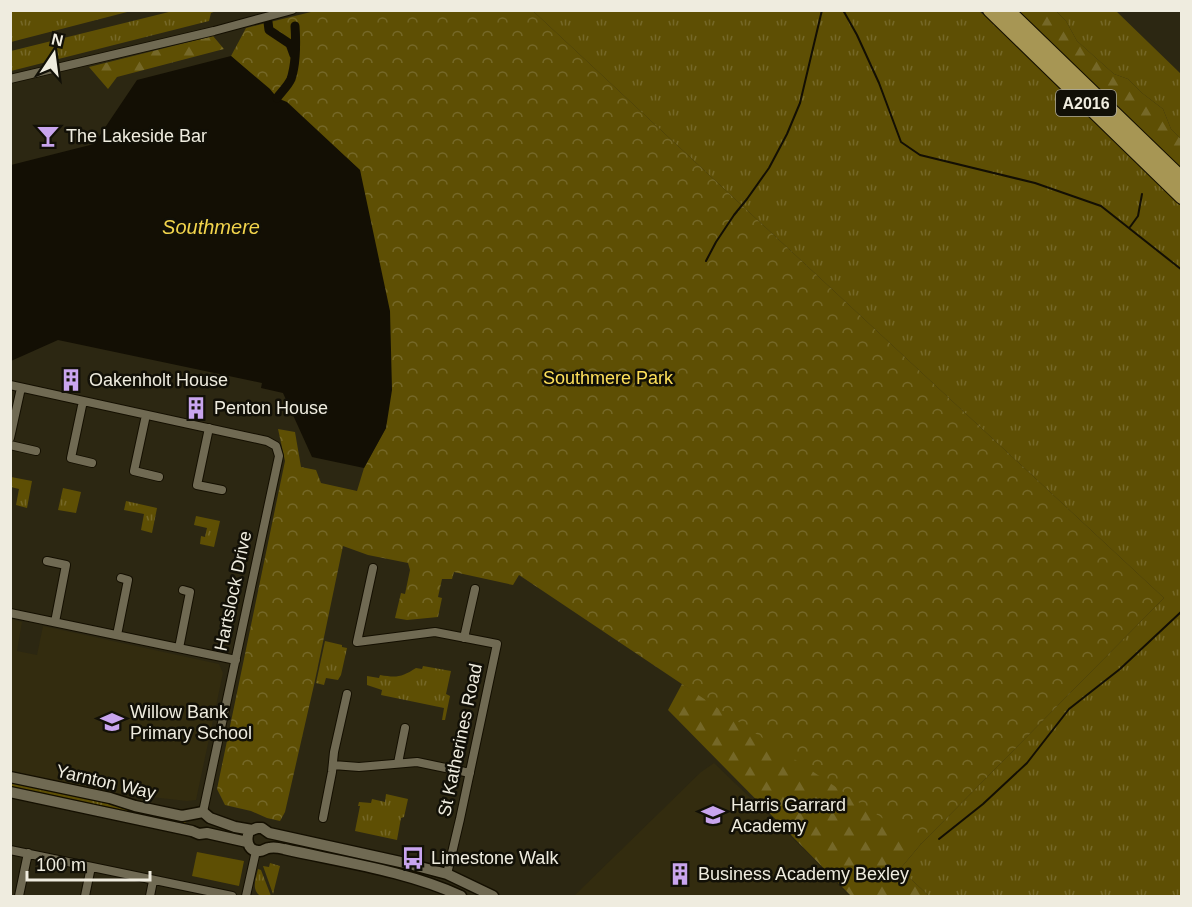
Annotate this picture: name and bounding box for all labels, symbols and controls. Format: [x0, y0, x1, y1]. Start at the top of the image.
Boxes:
north arrow [24, 24, 84, 84]
text: N [50, 30, 65, 49]
road number: A2016 [1056, 90, 1116, 116]
bar icon: The Lakeside Bar [35, 123, 61, 149]
place label: The Lakeside Bar [66, 126, 207, 146]
water label: Southmere [162, 216, 260, 238]
building icon: Oakenholt House [58, 367, 84, 393]
park label: Southmere Park [543, 368, 674, 388]
place label: Oakenholt House [89, 370, 228, 390]
building icon: Penton House [183, 395, 209, 421]
place label: Penton House [214, 398, 328, 418]
street label: Hartslock Drive [211, 529, 255, 653]
street label: St Katherines Road [434, 662, 486, 818]
place label: Willow Bank Primary School [130, 702, 252, 743]
school or university icon: Willow Bank Primary School [99, 709, 125, 735]
street label: Yarnton Way [54, 761, 158, 803]
place label: Harris Garrard Academy [731, 795, 846, 836]
school or university icon: Harris Garrard Academy [700, 802, 726, 828]
scale bar [27, 844, 150, 882]
bus stop icon: Limestone Walk [400, 845, 426, 871]
place label: Limestone Walk [431, 848, 559, 868]
text: 100 m [36, 855, 86, 875]
building icon: Business Academy Bexley [667, 861, 693, 887]
place label: Business Academy Bexley [698, 864, 909, 884]

